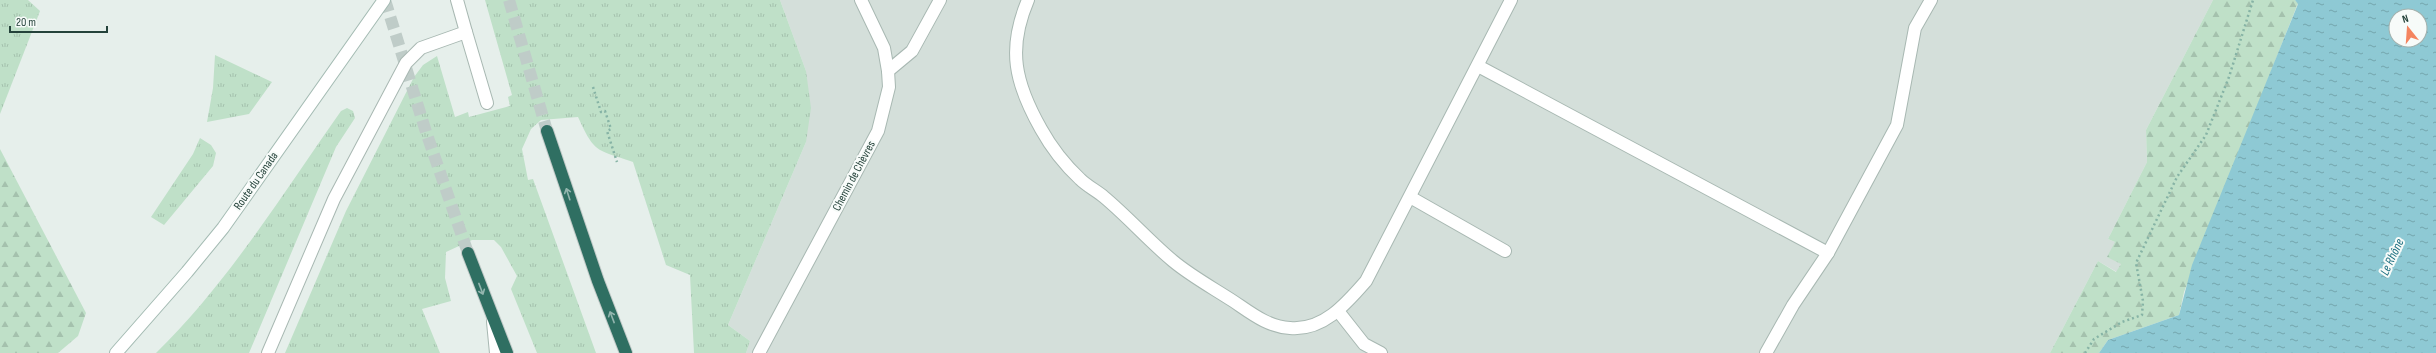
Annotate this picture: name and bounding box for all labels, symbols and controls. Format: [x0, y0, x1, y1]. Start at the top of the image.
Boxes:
scale bar [10, 8, 107, 34]
north arrow [2388, 8, 2428, 48]
text: N [2401, 12, 2410, 26]
text: 20 m [16, 15, 36, 30]
street label: Chemin de Chèvres [829, 138, 879, 214]
street label: Route du Canada [231, 149, 282, 213]
one-way arrow [564, 188, 571, 201]
water label: Le Rhône [2377, 236, 2407, 278]
one-way arrow [478, 283, 486, 295]
one-way arrow [607, 311, 615, 323]

